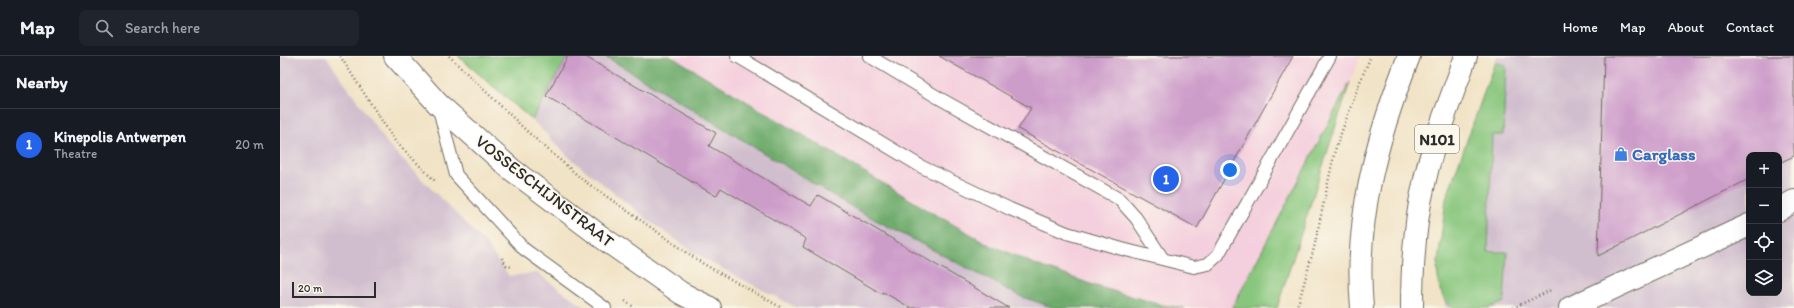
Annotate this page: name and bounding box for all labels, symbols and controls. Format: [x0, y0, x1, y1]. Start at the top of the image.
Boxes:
search box [79, 10, 359, 46]
text: Map [20, 16, 55, 39]
icon: search [93, 17, 115, 39]
text: Search here [125, 19, 200, 37]
text: Home [1563, 19, 1598, 36]
text: Map [1620, 19, 1646, 36]
text: About [1668, 19, 1704, 36]
text: Contact [1726, 19, 1774, 36]
text: Nearby [16, 72, 68, 92]
road number: N101 [1415, 125, 1459, 153]
text: Kinepolis Antwerpen [54, 128, 186, 146]
street label: VOSSESCHIJNSTRAAT [472, 131, 619, 252]
text: 1 [26, 137, 32, 152]
text: 20 m [235, 137, 264, 152]
place label: Carglass [1632, 144, 1696, 165]
text: Theatre [54, 146, 97, 161]
shop icon: Carglass [1613, 146, 1629, 162]
map controls [1746, 152, 1782, 296]
button: + [1746, 152, 1782, 188]
your location [1220, 160, 1240, 180]
pin: 1 [1153, 164, 1179, 194]
button: − [1746, 188, 1782, 224]
button: locate [1746, 224, 1782, 260]
button: layers [1746, 260, 1782, 296]
scale bar [292, 280, 376, 299]
text: 20 m [298, 282, 322, 295]

